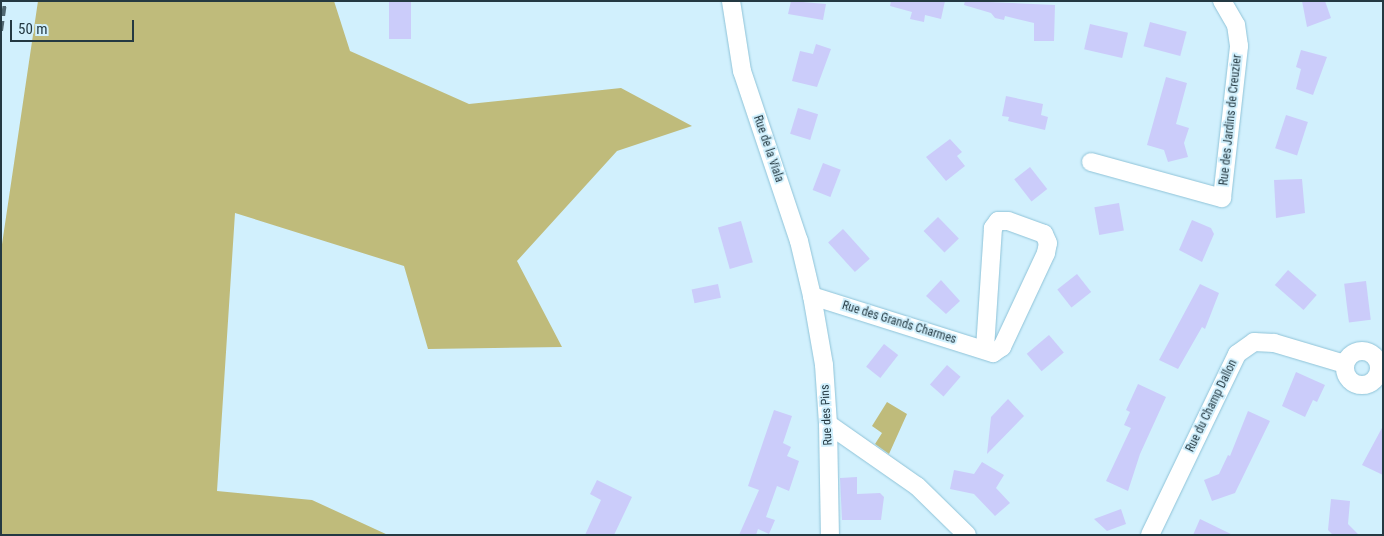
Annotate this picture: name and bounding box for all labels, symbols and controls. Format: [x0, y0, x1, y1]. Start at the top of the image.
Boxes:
scale bar [12, 10, 136, 42]
text: 50 m [18, 20, 48, 38]
street label: Rue des Jardins de Creuzier [1217, 54, 1245, 186]
street label: Rue de la Viala [750, 114, 786, 184]
street label: Rue des Grands Charmes [840, 299, 958, 347]
street label: Rue du Champ Dallon [1183, 357, 1241, 455]
street label: Rue des Pins [818, 384, 836, 446]

